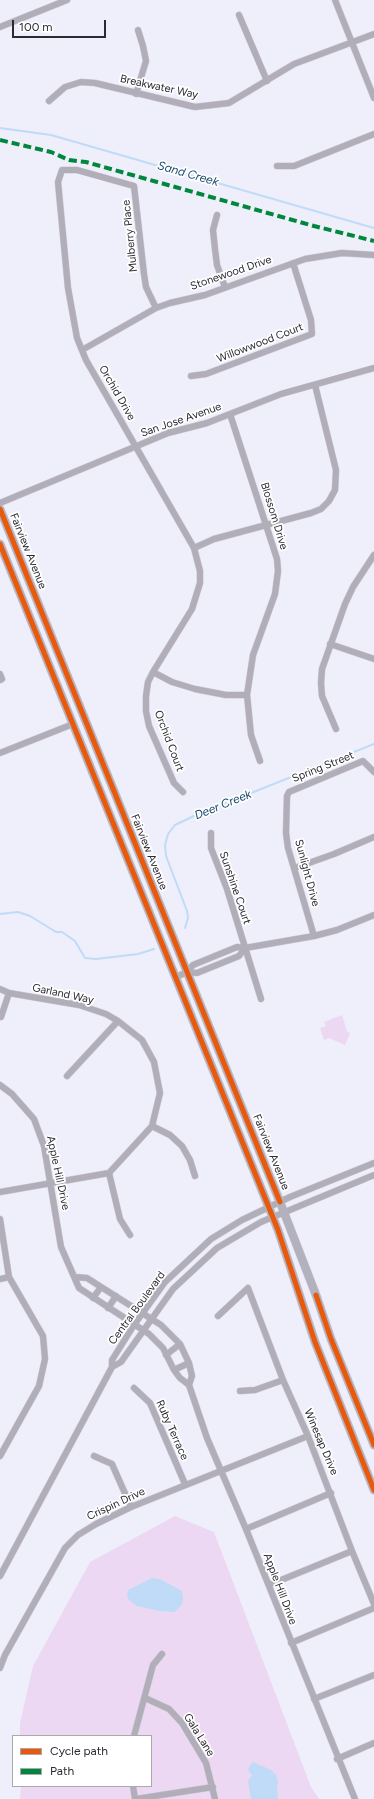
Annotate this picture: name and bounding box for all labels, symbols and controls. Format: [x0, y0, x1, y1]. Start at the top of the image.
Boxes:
scale bar [14, 12, 108, 38]
text: 100 m [19, 20, 53, 34]
street label: Breakwater Way [119, 72, 199, 102]
water label: Sand Creek [156, 158, 220, 190]
street label: Mulberry Place [120, 199, 140, 273]
street label: Stonewood Drive [189, 253, 273, 293]
street label: Willowwood Court [215, 320, 305, 366]
street label: Orchid Drive [96, 363, 138, 423]
street label: San Jose Avenue [139, 400, 223, 440]
street label: Blossom Drive [258, 481, 290, 551]
street label: Fairview Avenue [7, 511, 49, 591]
street label: Orchid Court [151, 709, 187, 773]
street label: Spring Street [290, 749, 356, 785]
water label: Deer Creek [192, 787, 254, 823]
street label: Fairview Avenue [128, 812, 170, 892]
street label: Sunlight Drive [292, 838, 322, 908]
street label: Sunshine Court [216, 850, 254, 926]
street label: Garland Way [31, 981, 95, 1007]
street label: Fairview Avenue [250, 1112, 292, 1192]
street label: Apple Hill Drive [44, 1135, 72, 1211]
street label: Central Boulevard [106, 1269, 168, 1347]
street label: Ruby Terrace [153, 1398, 191, 1462]
street label: Winesap Drive [301, 1407, 341, 1477]
street label: Crispin Drive [85, 1485, 147, 1523]
street label: Apple Hill Drive [260, 1551, 300, 1627]
street label: Gala Lane [181, 1711, 217, 1759]
legend [12, 1735, 152, 1787]
text: Cycle path [50, 1744, 108, 1758]
text: Path [50, 1764, 74, 1778]

